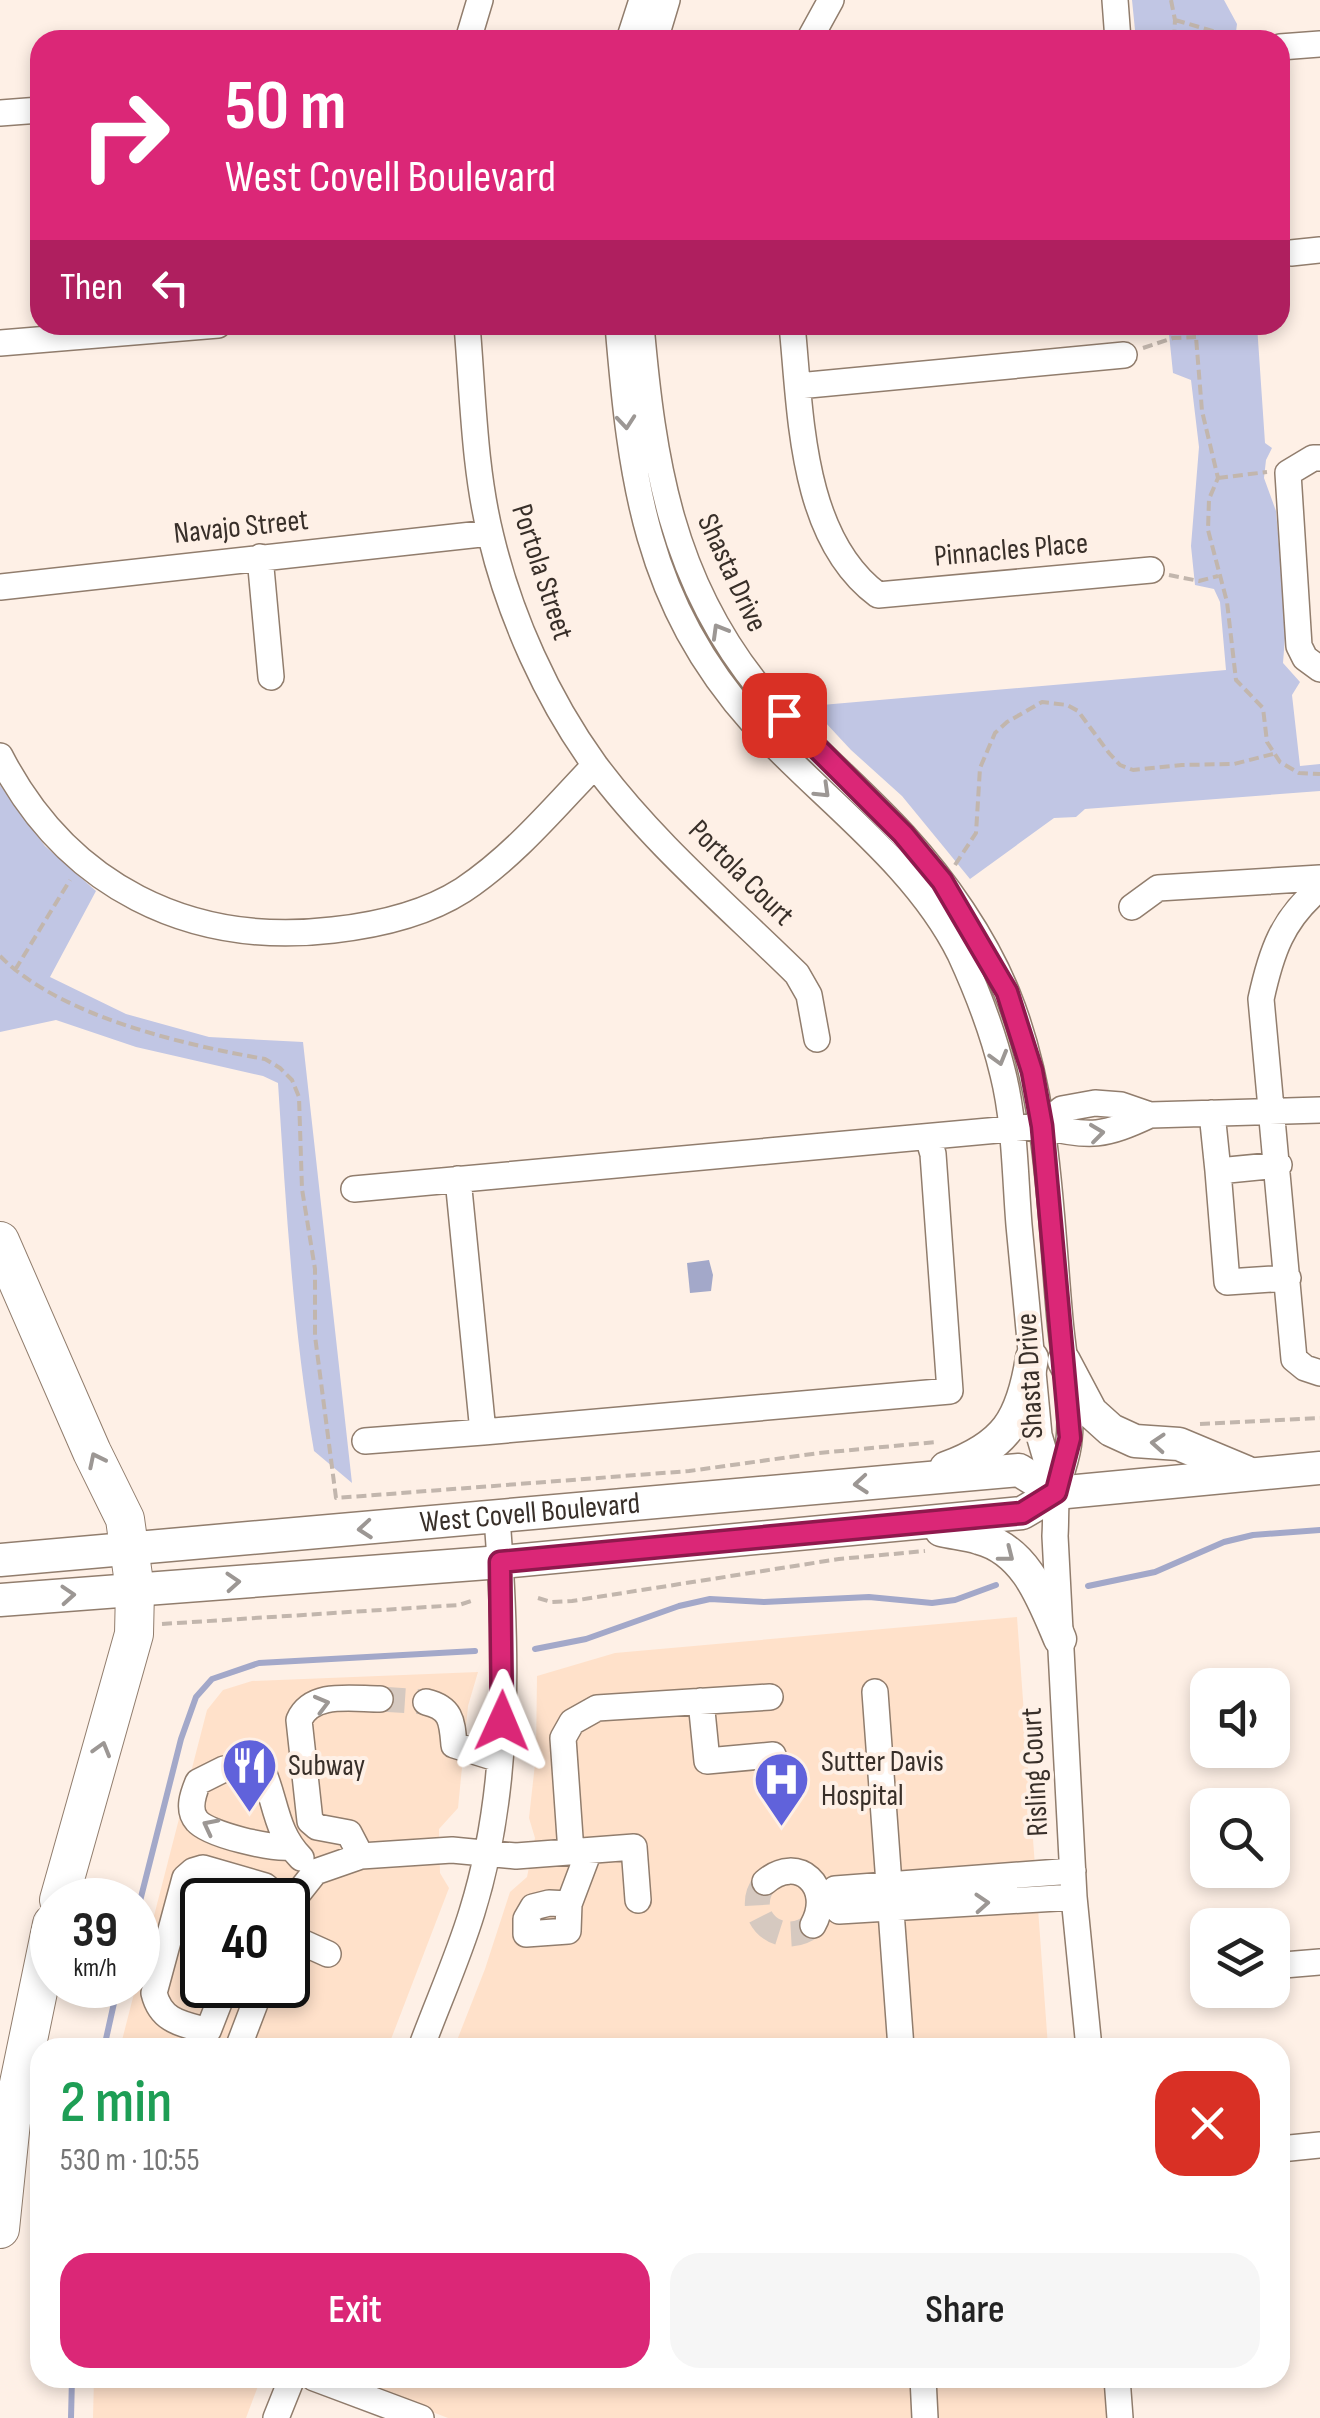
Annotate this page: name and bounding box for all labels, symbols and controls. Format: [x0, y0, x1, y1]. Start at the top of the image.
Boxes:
text: 50 m [225, 65, 346, 149]
icon: right [60, 70, 190, 200]
text: West Covell Boulevard [225, 150, 556, 205]
icon: left [143, 260, 198, 315]
text: Then [60, 265, 123, 310]
one-way arrow [615, 415, 637, 431]
street label: Portola Street [503, 500, 581, 644]
street label: Navajo Street [172, 502, 310, 552]
street label: Shasta Drive [689, 508, 775, 638]
street label: Pinnacles Place [933, 525, 1089, 575]
one-way arrow [712, 624, 732, 642]
pin [742, 673, 827, 758]
icon: arrive [757, 688, 812, 743]
one-way arrow [812, 779, 830, 797]
street label: Portola Court [681, 813, 801, 933]
one-way arrow [987, 1049, 1008, 1067]
one-way arrow [1089, 1123, 1105, 1144]
street label: Shasta Drive [1009, 1312, 1051, 1440]
one-way arrow [1150, 1433, 1166, 1454]
one-way arrow [89, 1452, 109, 1470]
one-way arrow [852, 1472, 868, 1494]
street label: West Covell Boulevard [418, 1486, 642, 1541]
one-way arrow [357, 1518, 373, 1540]
one-way arrow [996, 1543, 1014, 1560]
one-way arrow [225, 1572, 241, 1594]
one-way arrow [60, 1585, 76, 1607]
map controls [1190, 1668, 1290, 2008]
button: sound [1190, 1668, 1290, 1768]
position arrow [450, 1669, 554, 1773]
one-way arrow [313, 1694, 330, 1715]
street label: Risling Court [1014, 1707, 1056, 1837]
restaurant icon: Subway [219, 1736, 279, 1815]
one-way arrow [90, 1741, 111, 1758]
place label: Sutter Davis Hospital [821, 1744, 944, 1814]
place label: Subway [288, 1748, 365, 1784]
hospital icon: Sutter Davis Hospital [752, 1749, 812, 1828]
button: search [1190, 1788, 1290, 1888]
one-way arrow [202, 1819, 221, 1838]
speed limit sign: 40 [180, 1878, 310, 2008]
one-way arrow [975, 1893, 991, 1914]
text: 39 [72, 1901, 118, 1961]
button: layers [1190, 1908, 1290, 2008]
text: km/h [73, 1953, 117, 1984]
text: 2 min [60, 2067, 172, 2139]
button: close [1155, 2071, 1260, 2176]
text: 530 m · 10:55 [60, 2141, 200, 2180]
button: Exit [60, 2253, 650, 2368]
button: Share [670, 2253, 1260, 2368]

